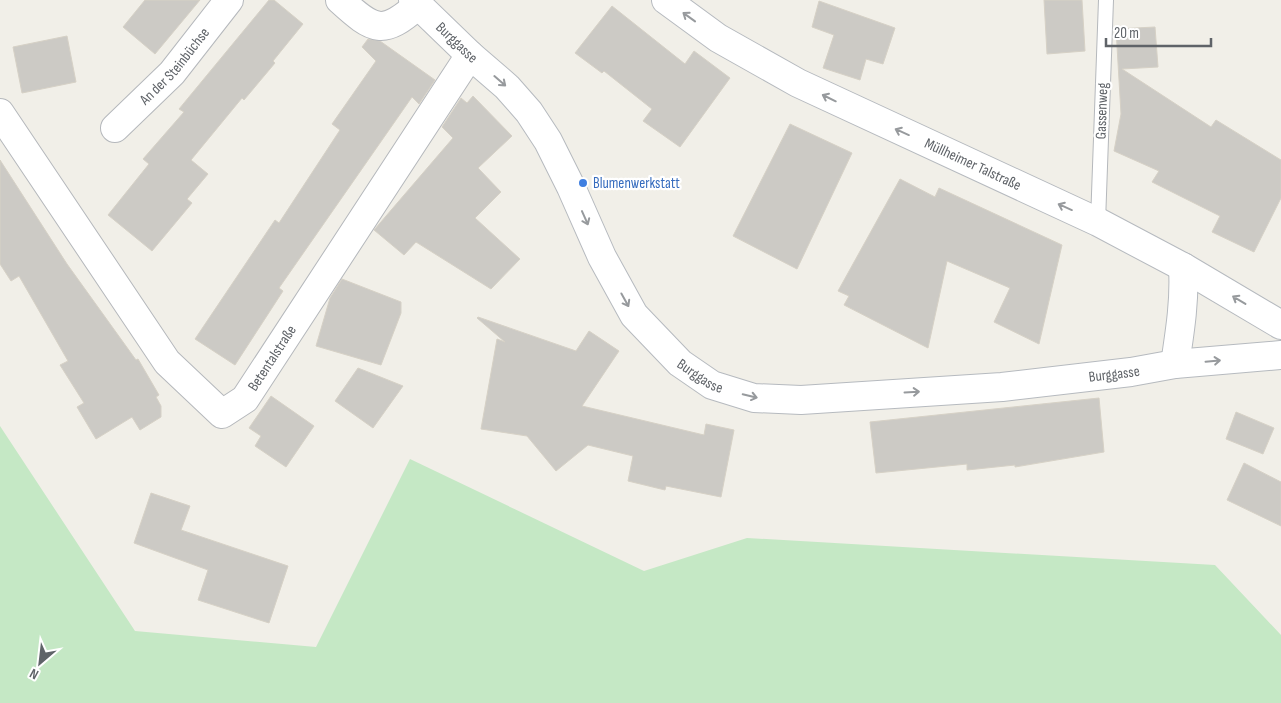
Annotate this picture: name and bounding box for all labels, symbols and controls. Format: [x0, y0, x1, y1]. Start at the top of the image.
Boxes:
one-way arrow [682, 12, 696, 22]
scale bar [1106, 15, 1211, 47]
street label: Burggasse [432, 18, 482, 67]
street label: An der Steinbüchse [135, 24, 214, 110]
text: 20 m [1114, 24, 1139, 43]
one-way arrow [493, 75, 506, 86]
street label: Gassenweg [1092, 82, 1112, 140]
one-way arrow [822, 93, 837, 103]
one-way arrow [894, 127, 909, 137]
street label: Müllheimer Talstraße [922, 134, 1024, 195]
place label: Blumenwerkstatt [593, 174, 680, 193]
marker: Blumenwerkstatt [577, 177, 589, 189]
one-way arrow [1058, 201, 1073, 211]
one-way arrow [580, 210, 590, 225]
one-way arrow [621, 293, 631, 307]
one-way arrow [1233, 295, 1247, 305]
street label: Betentalstraße [243, 321, 300, 395]
street label: Burggasse [673, 354, 725, 397]
one-way arrow [1205, 356, 1221, 366]
street label: Burggasse [1088, 361, 1141, 386]
one-way arrow [904, 388, 920, 397]
one-way arrow [742, 392, 758, 401]
north arrow [15, 638, 65, 688]
text: N [27, 665, 41, 683]

